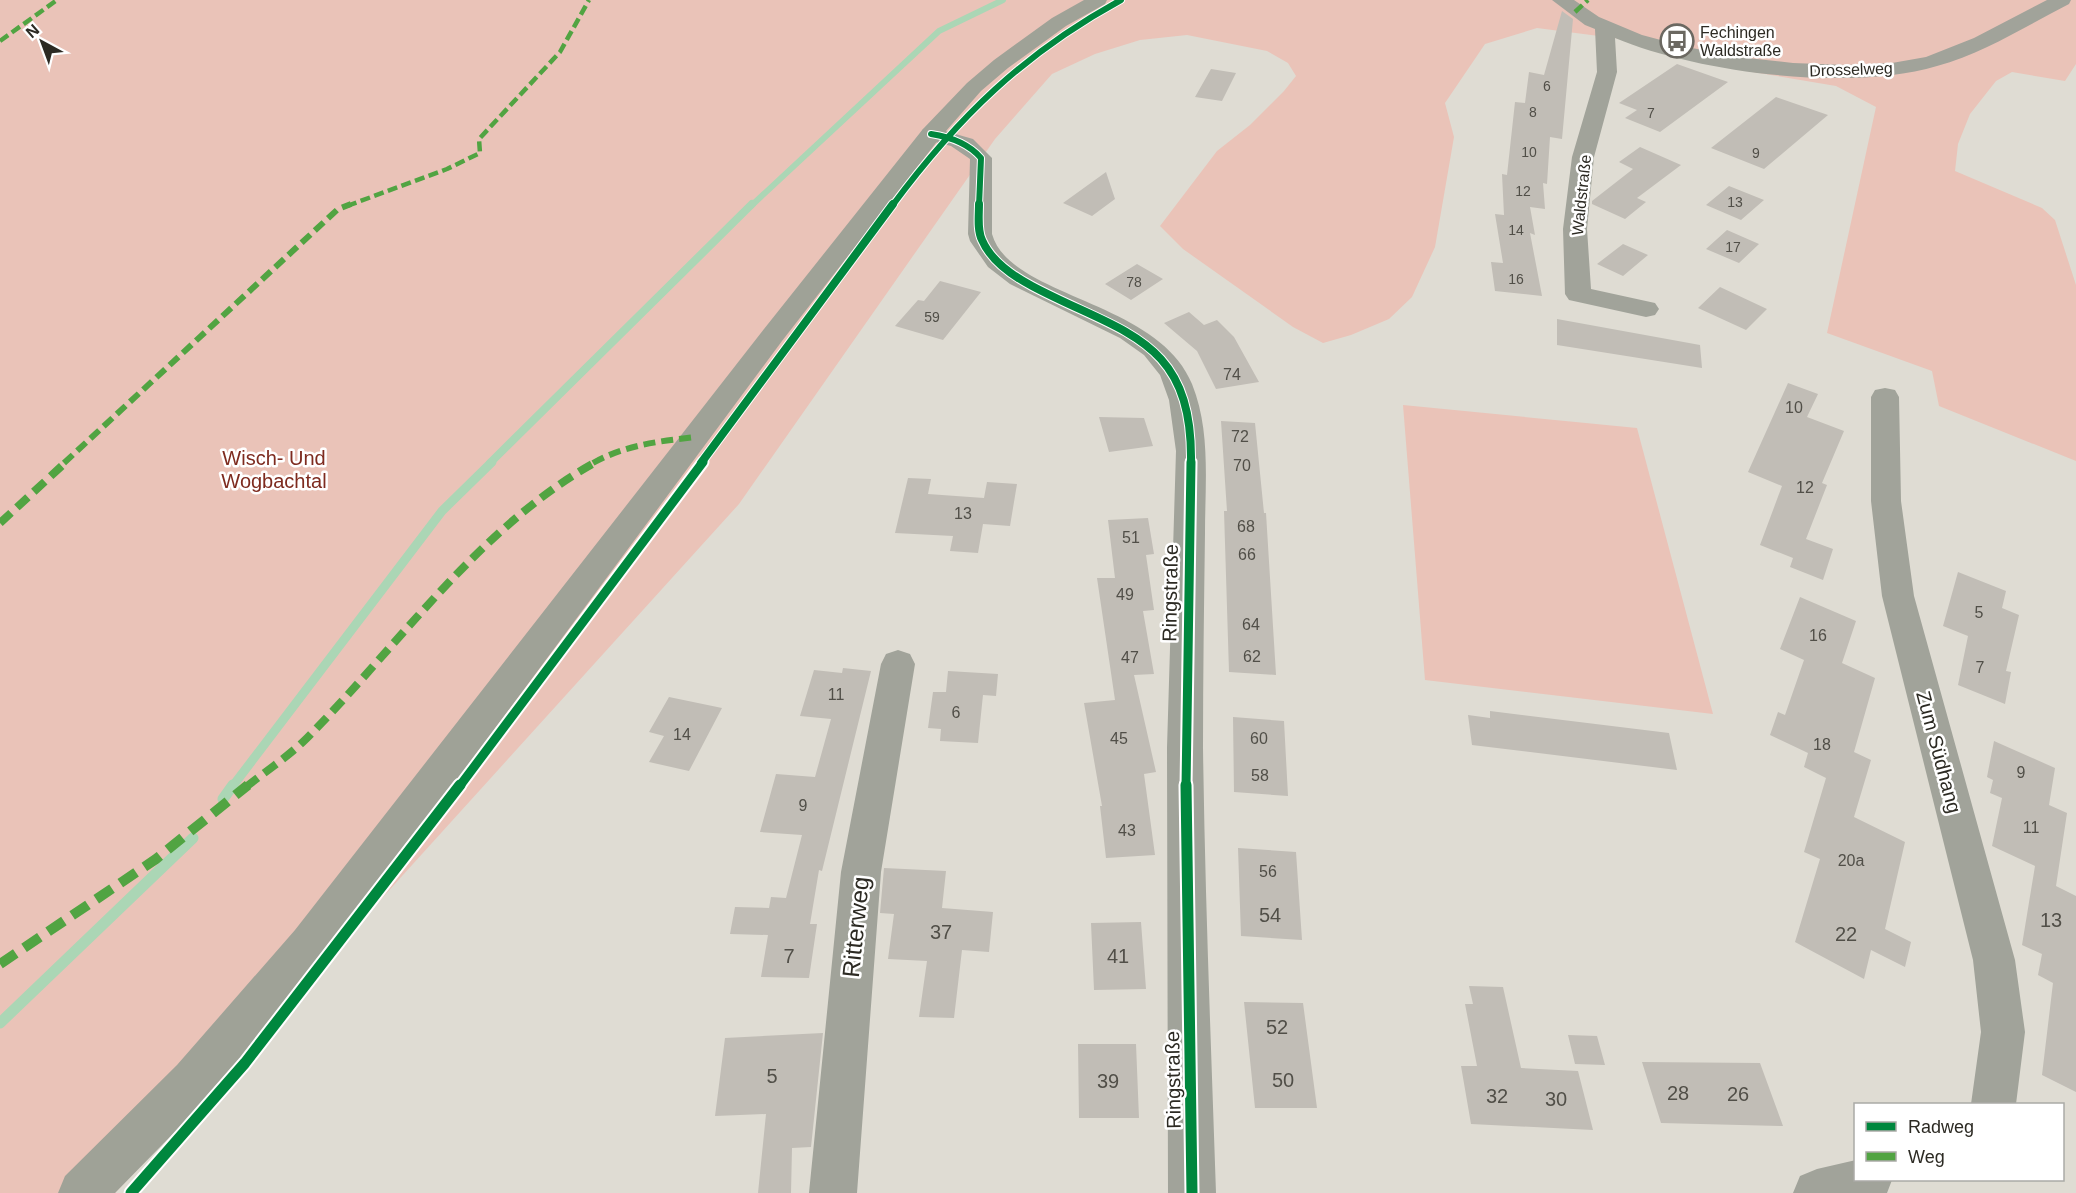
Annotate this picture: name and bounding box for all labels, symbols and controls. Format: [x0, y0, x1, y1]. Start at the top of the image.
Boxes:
north arrow [12, 12, 72, 72]
text: N [23, 21, 42, 41]
bus stop icon: Fechingen Waldstraße [1659, 23, 1695, 59]
place label: Fechingen Waldstraße [1700, 24, 1781, 59]
street label: Drosselweg [1809, 60, 1893, 79]
house number: 6 [1543, 78, 1551, 94]
house number: 8 [1529, 104, 1537, 120]
house number: 7 [1647, 105, 1655, 121]
house number: 10 [1521, 144, 1537, 160]
house number: 9 [1752, 145, 1760, 161]
street label: Waldstraße [1569, 154, 1594, 236]
house number: 12 [1515, 183, 1531, 199]
house number: 13 [1727, 194, 1743, 210]
house number: 14 [1508, 222, 1524, 238]
house number: 17 [1725, 239, 1741, 255]
house number: 16 [1508, 271, 1524, 287]
house number: 78 [1126, 274, 1142, 290]
house number: 59 [924, 309, 940, 325]
house number: 74 [1223, 366, 1241, 383]
house number: 10 [1785, 399, 1803, 416]
house number: 72 [1231, 428, 1249, 445]
park label: Wisch- Und Wogbachtal [221, 447, 327, 492]
house number: 70 [1233, 457, 1251, 474]
house number: 12 [1796, 479, 1814, 496]
house number: 13 [954, 505, 972, 522]
house number: 68 [1237, 518, 1255, 535]
house number: 51 [1122, 529, 1140, 546]
street label: Ringstraße [1158, 544, 1182, 642]
house number: 66 [1238, 546, 1256, 563]
house number: 49 [1116, 586, 1134, 603]
house number: 5 [1975, 604, 1984, 621]
house number: 64 [1242, 616, 1260, 633]
house number: 16 [1809, 627, 1827, 644]
house number: 62 [1243, 648, 1261, 665]
house number: 47 [1121, 649, 1139, 666]
house number: 7 [1976, 659, 1985, 676]
house number: 11 [828, 686, 844, 703]
street label: Zum Südhang [1912, 688, 1966, 816]
house number: 6 [952, 704, 961, 721]
house number: 14 [673, 726, 691, 743]
house number: 45 [1110, 730, 1128, 747]
house number: 60 [1250, 730, 1268, 747]
house number: 18 [1813, 736, 1831, 753]
house number: 9 [2017, 764, 2026, 781]
house number: 58 [1251, 767, 1269, 784]
house number: 9 [799, 797, 808, 814]
house number: 11 [2023, 819, 2039, 836]
house number: 43 [1118, 822, 1136, 839]
house number: 20a [1838, 852, 1864, 869]
house number: 56 [1259, 863, 1277, 880]
street label: Ritterweg [837, 875, 874, 979]
house number: 54 [1259, 904, 1281, 926]
house number: 13 [2040, 909, 2062, 931]
house number: 37 [930, 921, 952, 943]
house number: 22 [1835, 923, 1857, 945]
house number: 7 [783, 945, 795, 967]
house number: 41 [1107, 945, 1129, 967]
house number: 52 [1266, 1016, 1288, 1038]
street label: Ringstraße [1161, 1031, 1185, 1129]
house number: 5 [766, 1065, 778, 1087]
house number: 50 [1272, 1069, 1294, 1091]
house number: 39 [1097, 1070, 1119, 1092]
house number: 28 [1667, 1082, 1689, 1104]
house number: 26 [1727, 1083, 1749, 1105]
house number: 32 [1486, 1085, 1508, 1107]
house number: 30 [1545, 1088, 1567, 1110]
legend [1854, 1103, 2064, 1181]
text: Radweg [1908, 1117, 1974, 1137]
text: Weg [1908, 1147, 1945, 1167]

